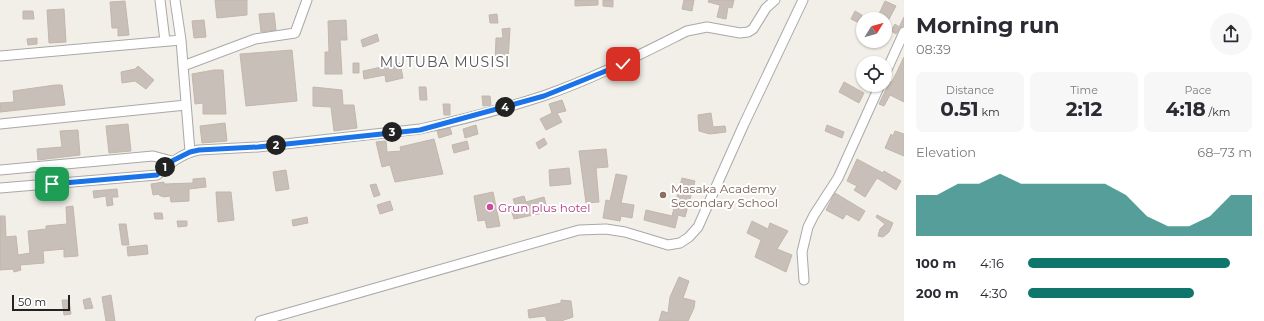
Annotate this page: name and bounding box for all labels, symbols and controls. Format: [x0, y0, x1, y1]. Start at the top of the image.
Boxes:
north arrow [856, 12, 892, 48]
map controls [856, 12, 892, 92]
text: Morning run [916, 12, 1059, 39]
button: share [1210, 13, 1252, 55]
text: 08:39 [916, 41, 951, 57]
pin [606, 47, 640, 81]
district label: MUTUBA MUSISI [380, 53, 510, 71]
icon: check [612, 53, 634, 75]
button: locate [856, 56, 892, 92]
text: Distance [946, 83, 994, 97]
text: Time [1070, 83, 1098, 97]
text: Pace [1185, 83, 1211, 97]
pin: 4 [495, 97, 515, 117]
text: 0.51 [940, 97, 979, 121]
text: 2:12 [1066, 97, 1102, 121]
text: 4:18 [1165, 97, 1206, 121]
text: 4 [501, 100, 509, 114]
text: km [979, 105, 1000, 119]
text: /km [1206, 105, 1231, 119]
pin: 3 [382, 122, 402, 142]
text: 3 [389, 125, 395, 139]
pin: 2 [266, 135, 286, 155]
text: 2 [273, 138, 279, 152]
text: Elevation [916, 144, 976, 160]
text: 68–73 m [1197, 144, 1252, 160]
pin: 1 [155, 157, 175, 177]
text: 1 [163, 160, 167, 174]
pin [35, 167, 69, 201]
icon: arrive [41, 173, 63, 195]
place label: Masaka Academy Secondary School [671, 181, 778, 210]
marker: Masaka Academy Secondary School [658, 190, 668, 200]
place label: Grun plus hotel [498, 200, 591, 215]
marker: Grun plus hotel [485, 202, 495, 212]
text: 100 m [916, 255, 956, 271]
text: 4:16 [980, 255, 1004, 271]
text: 200 m [916, 285, 959, 301]
text: 4:30 [980, 285, 1007, 301]
scale bar [12, 293, 70, 312]
text: 50 m [18, 295, 46, 309]

